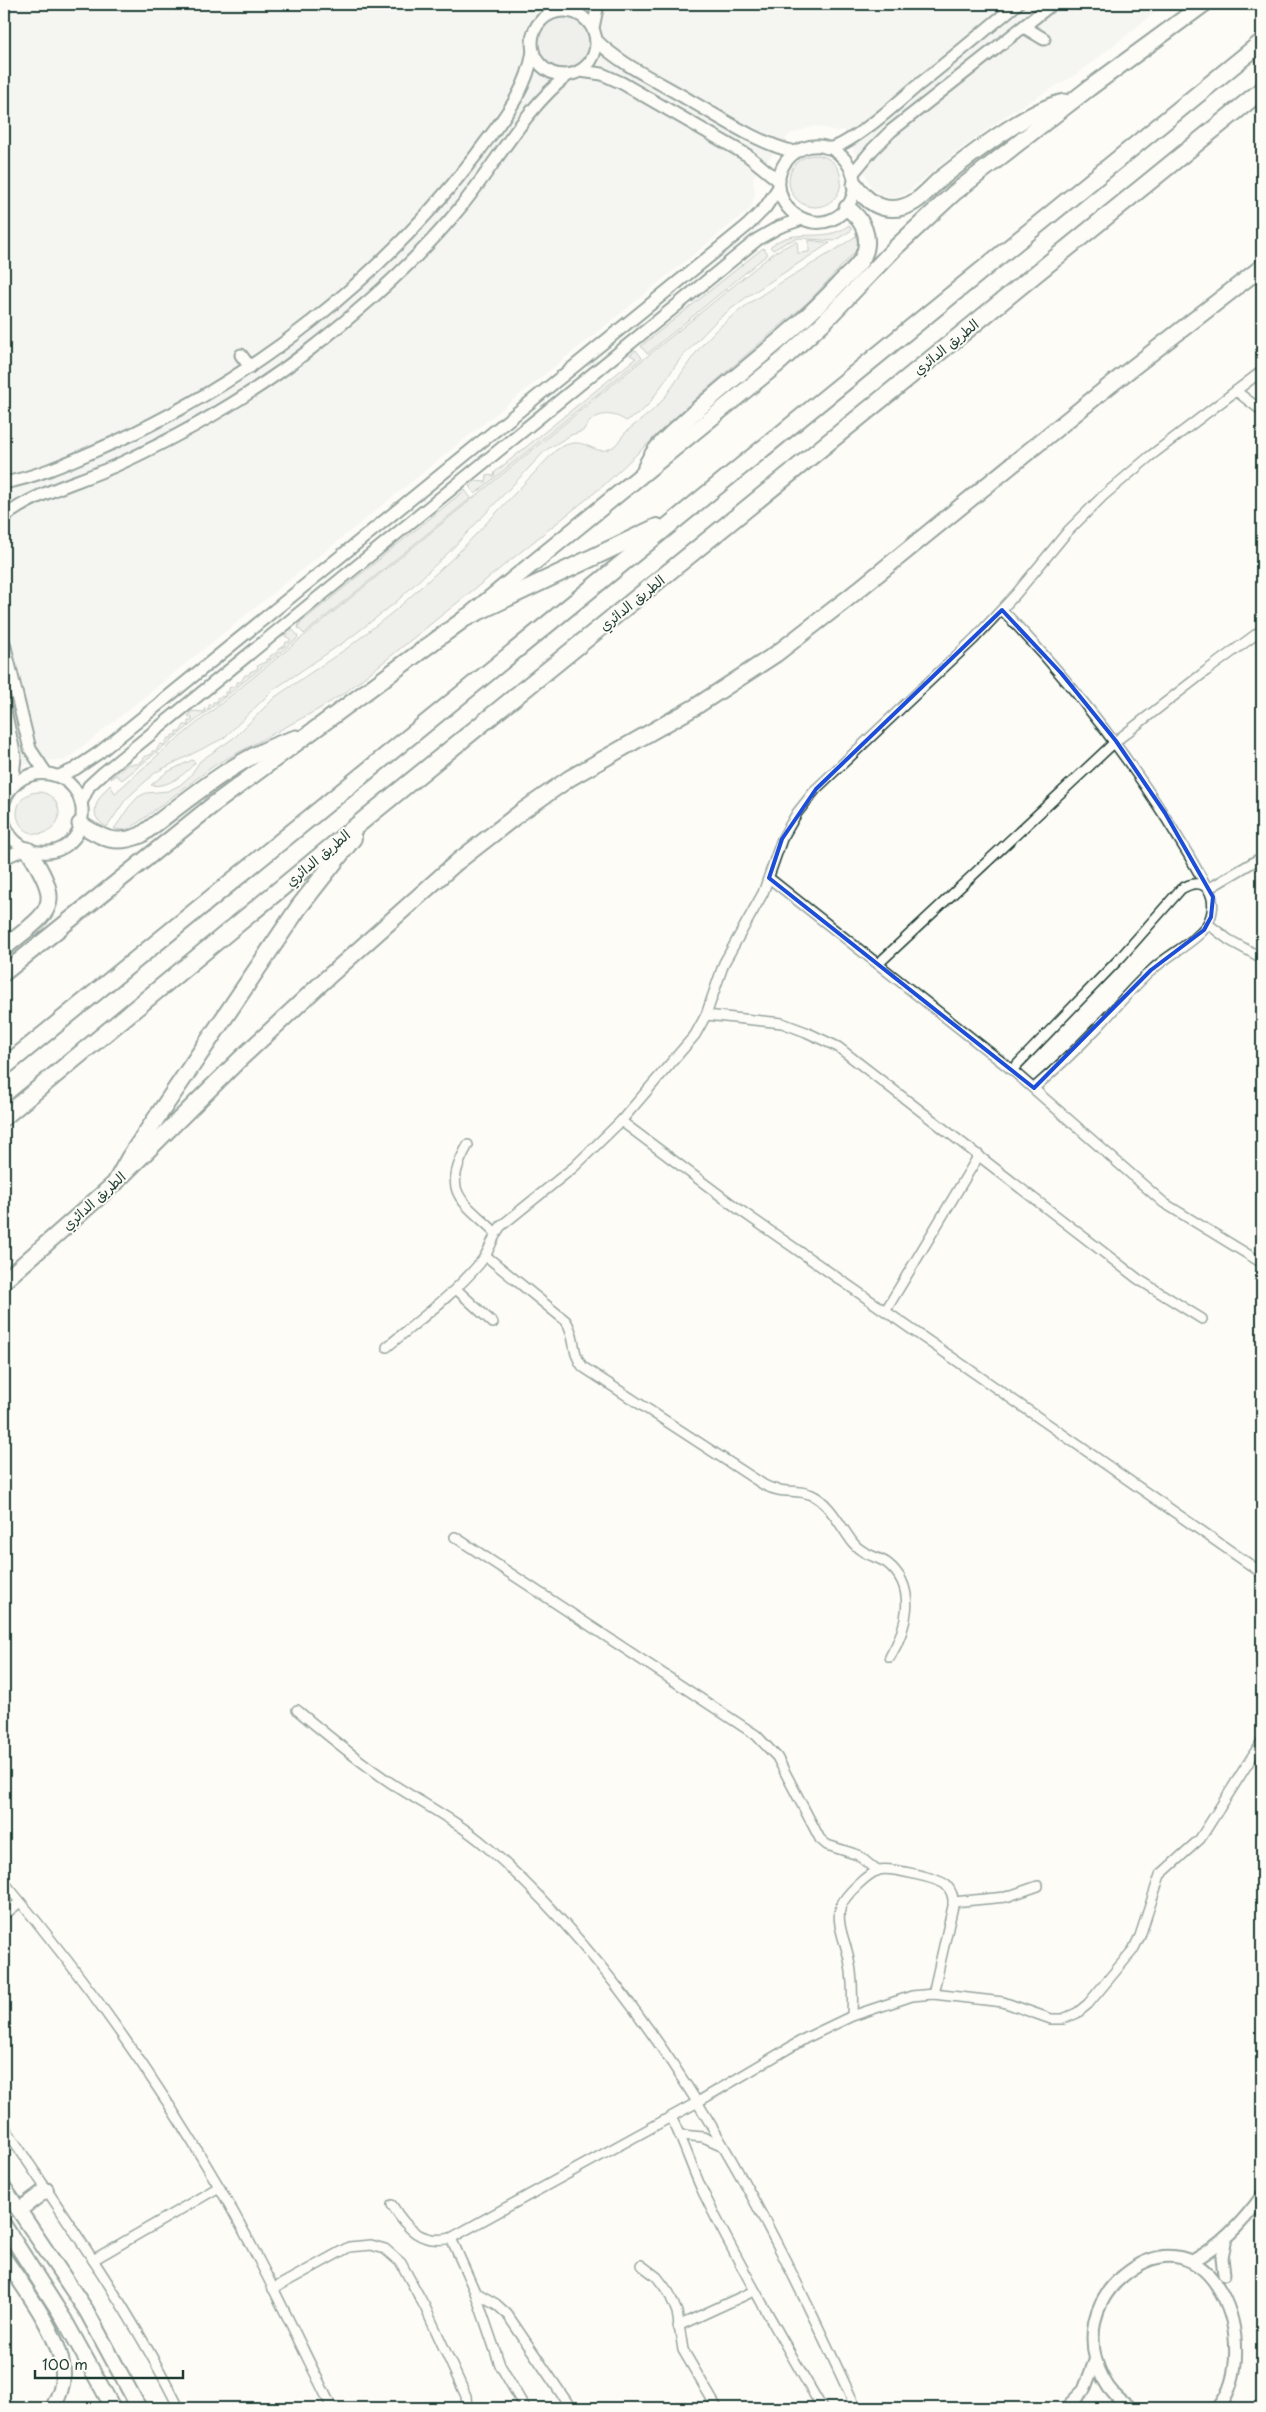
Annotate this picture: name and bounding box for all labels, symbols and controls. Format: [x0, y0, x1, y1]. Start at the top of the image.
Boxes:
street label: الطريق الدائري [908, 314, 984, 380]
street label: الطريق الدائري [594, 570, 670, 636]
street label: الطريق الدائري [281, 824, 355, 892]
street label: الطريق الدائري [57, 1166, 131, 1236]
scale bar [35, 2347, 182, 2379]
text: 100 m [42, 2352, 88, 2375]

